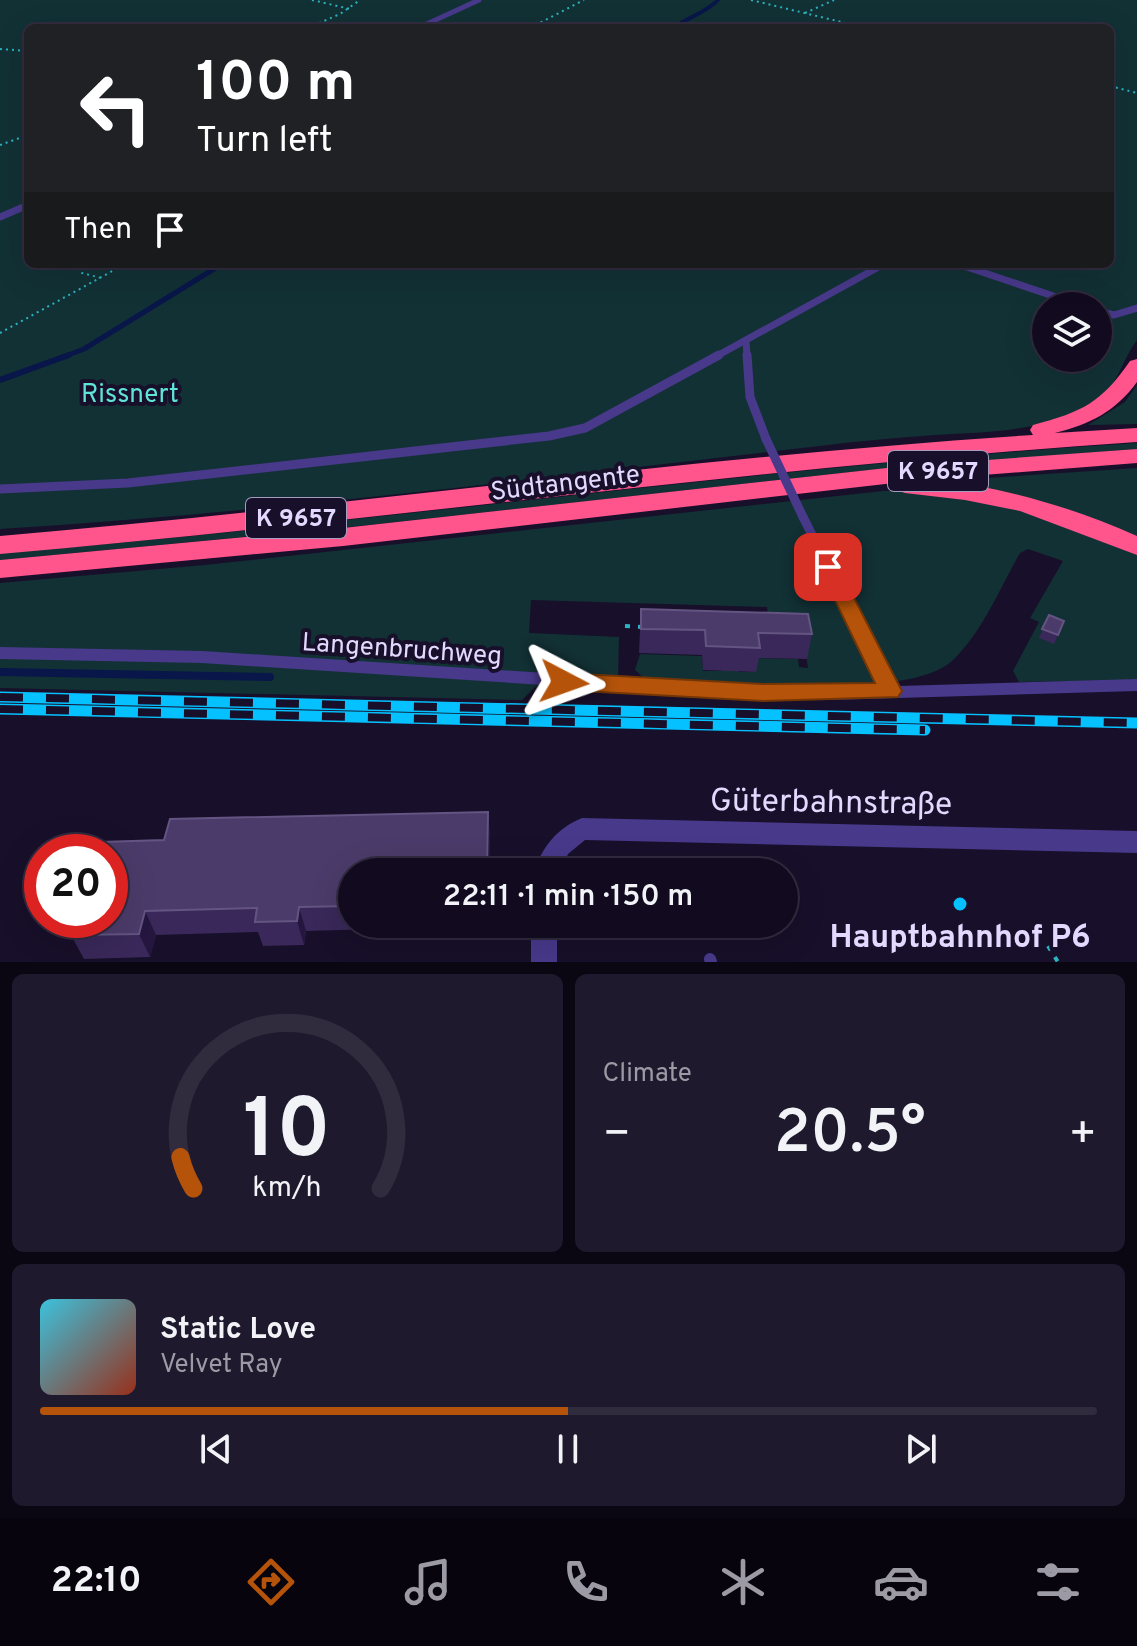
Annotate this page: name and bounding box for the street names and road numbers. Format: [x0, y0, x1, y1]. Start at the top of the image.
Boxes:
road number: K 9657 [888, 451, 988, 491]
street label: Südtangente [489, 459, 642, 510]
road number: K 9657 [246, 498, 346, 538]
street label: Langenbruchweg [301, 627, 503, 674]
street label: Güterbahnstraße [709, 782, 952, 826]

